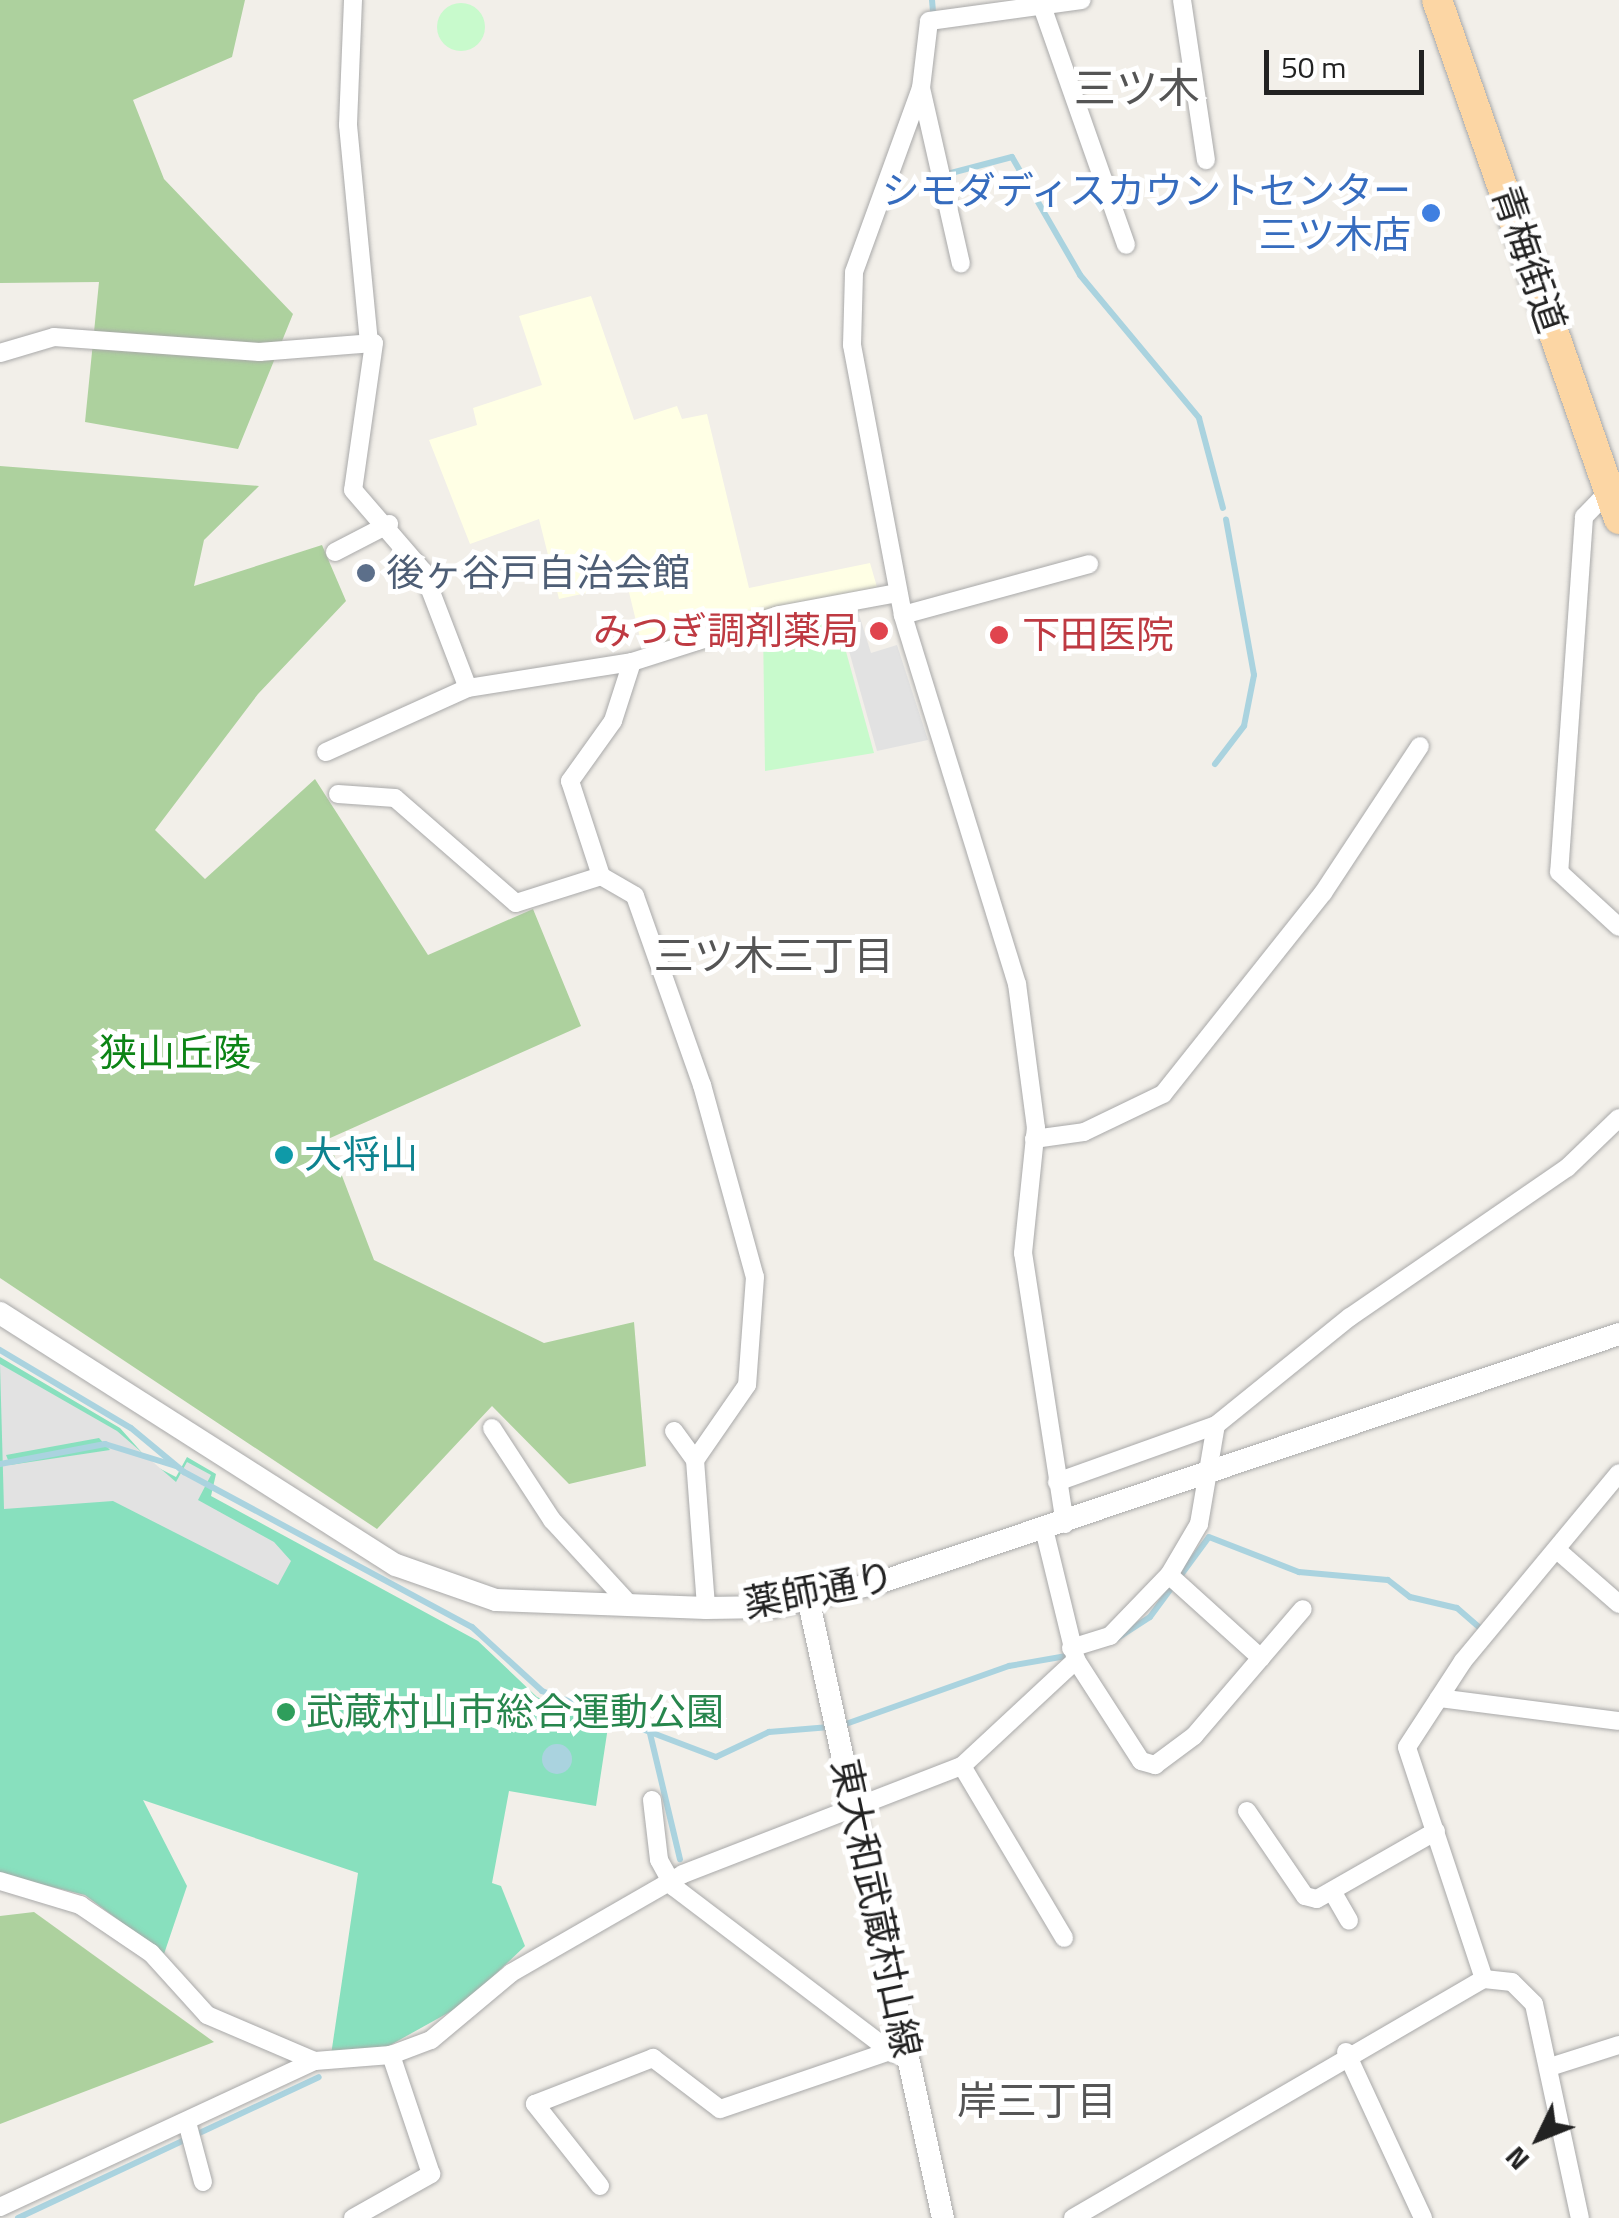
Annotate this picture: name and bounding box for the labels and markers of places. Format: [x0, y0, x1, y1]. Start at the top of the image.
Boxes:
place label: シモダディスカウントセンター 三ツ木店 [879, 168, 1411, 258]
marker: シモダディスカウントセンター 三ツ木店 [1420, 202, 1442, 224]
place label: 後ヶ谷戸自治会館 [386, 550, 690, 596]
marker: 後ヶ谷戸自治会館 [355, 562, 377, 584]
place label: みつぎ調剤薬局 [593, 608, 859, 654]
place label: 下田医院 [1022, 612, 1174, 658]
marker: みつぎ調剤薬局 [868, 620, 890, 642]
marker: 下田医院 [986, 622, 1012, 648]
place label: 大将山 [304, 1132, 418, 1178]
marker: 大将山 [273, 1144, 295, 1166]
place label: 武蔵村山市総合運動公園 [306, 1689, 724, 1735]
marker: 武蔵村山市総合運動公園 [275, 1701, 297, 1723]

